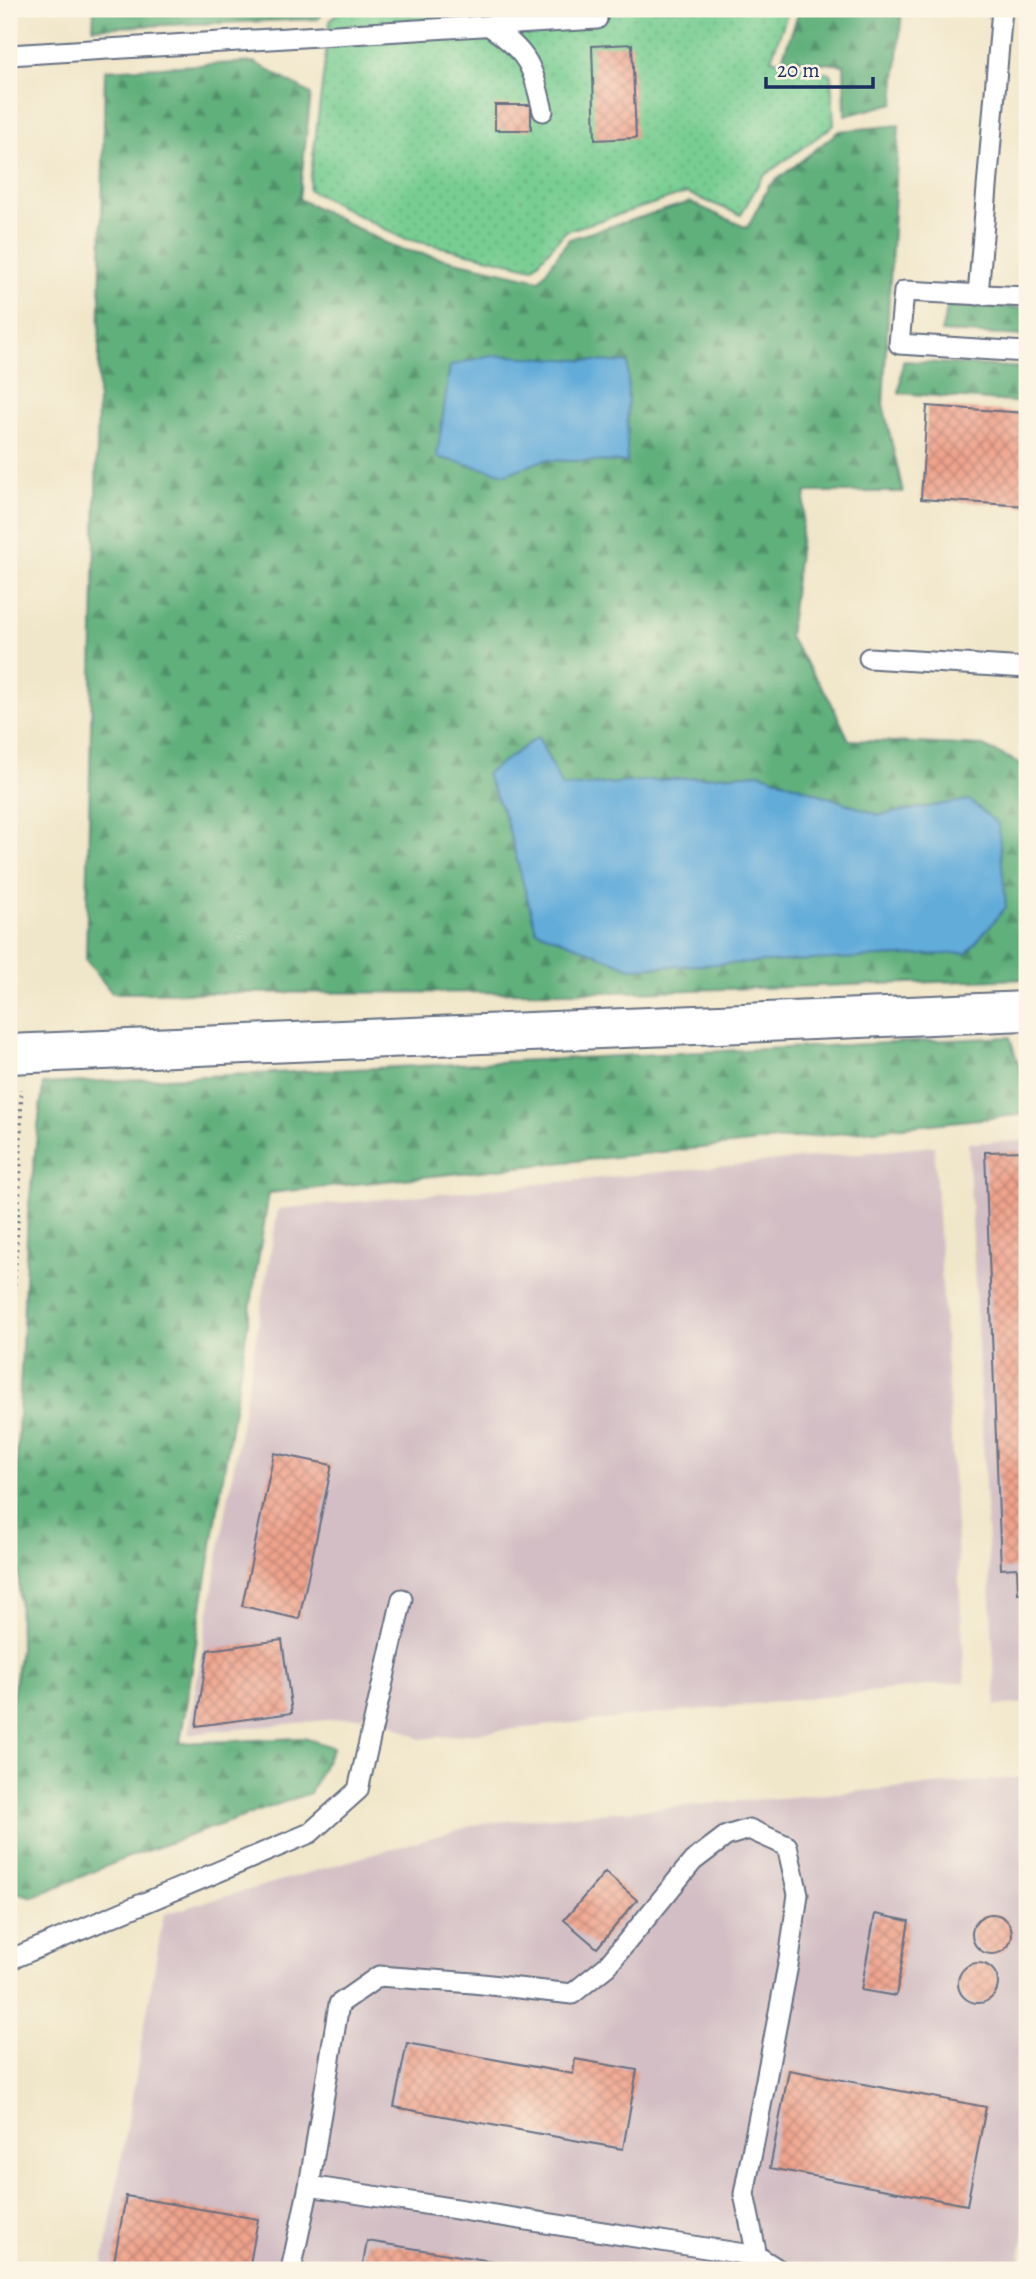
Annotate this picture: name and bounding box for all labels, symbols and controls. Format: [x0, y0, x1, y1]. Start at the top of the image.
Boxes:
scale bar [766, 46, 873, 90]
text: 20 m [777, 56, 820, 84]

